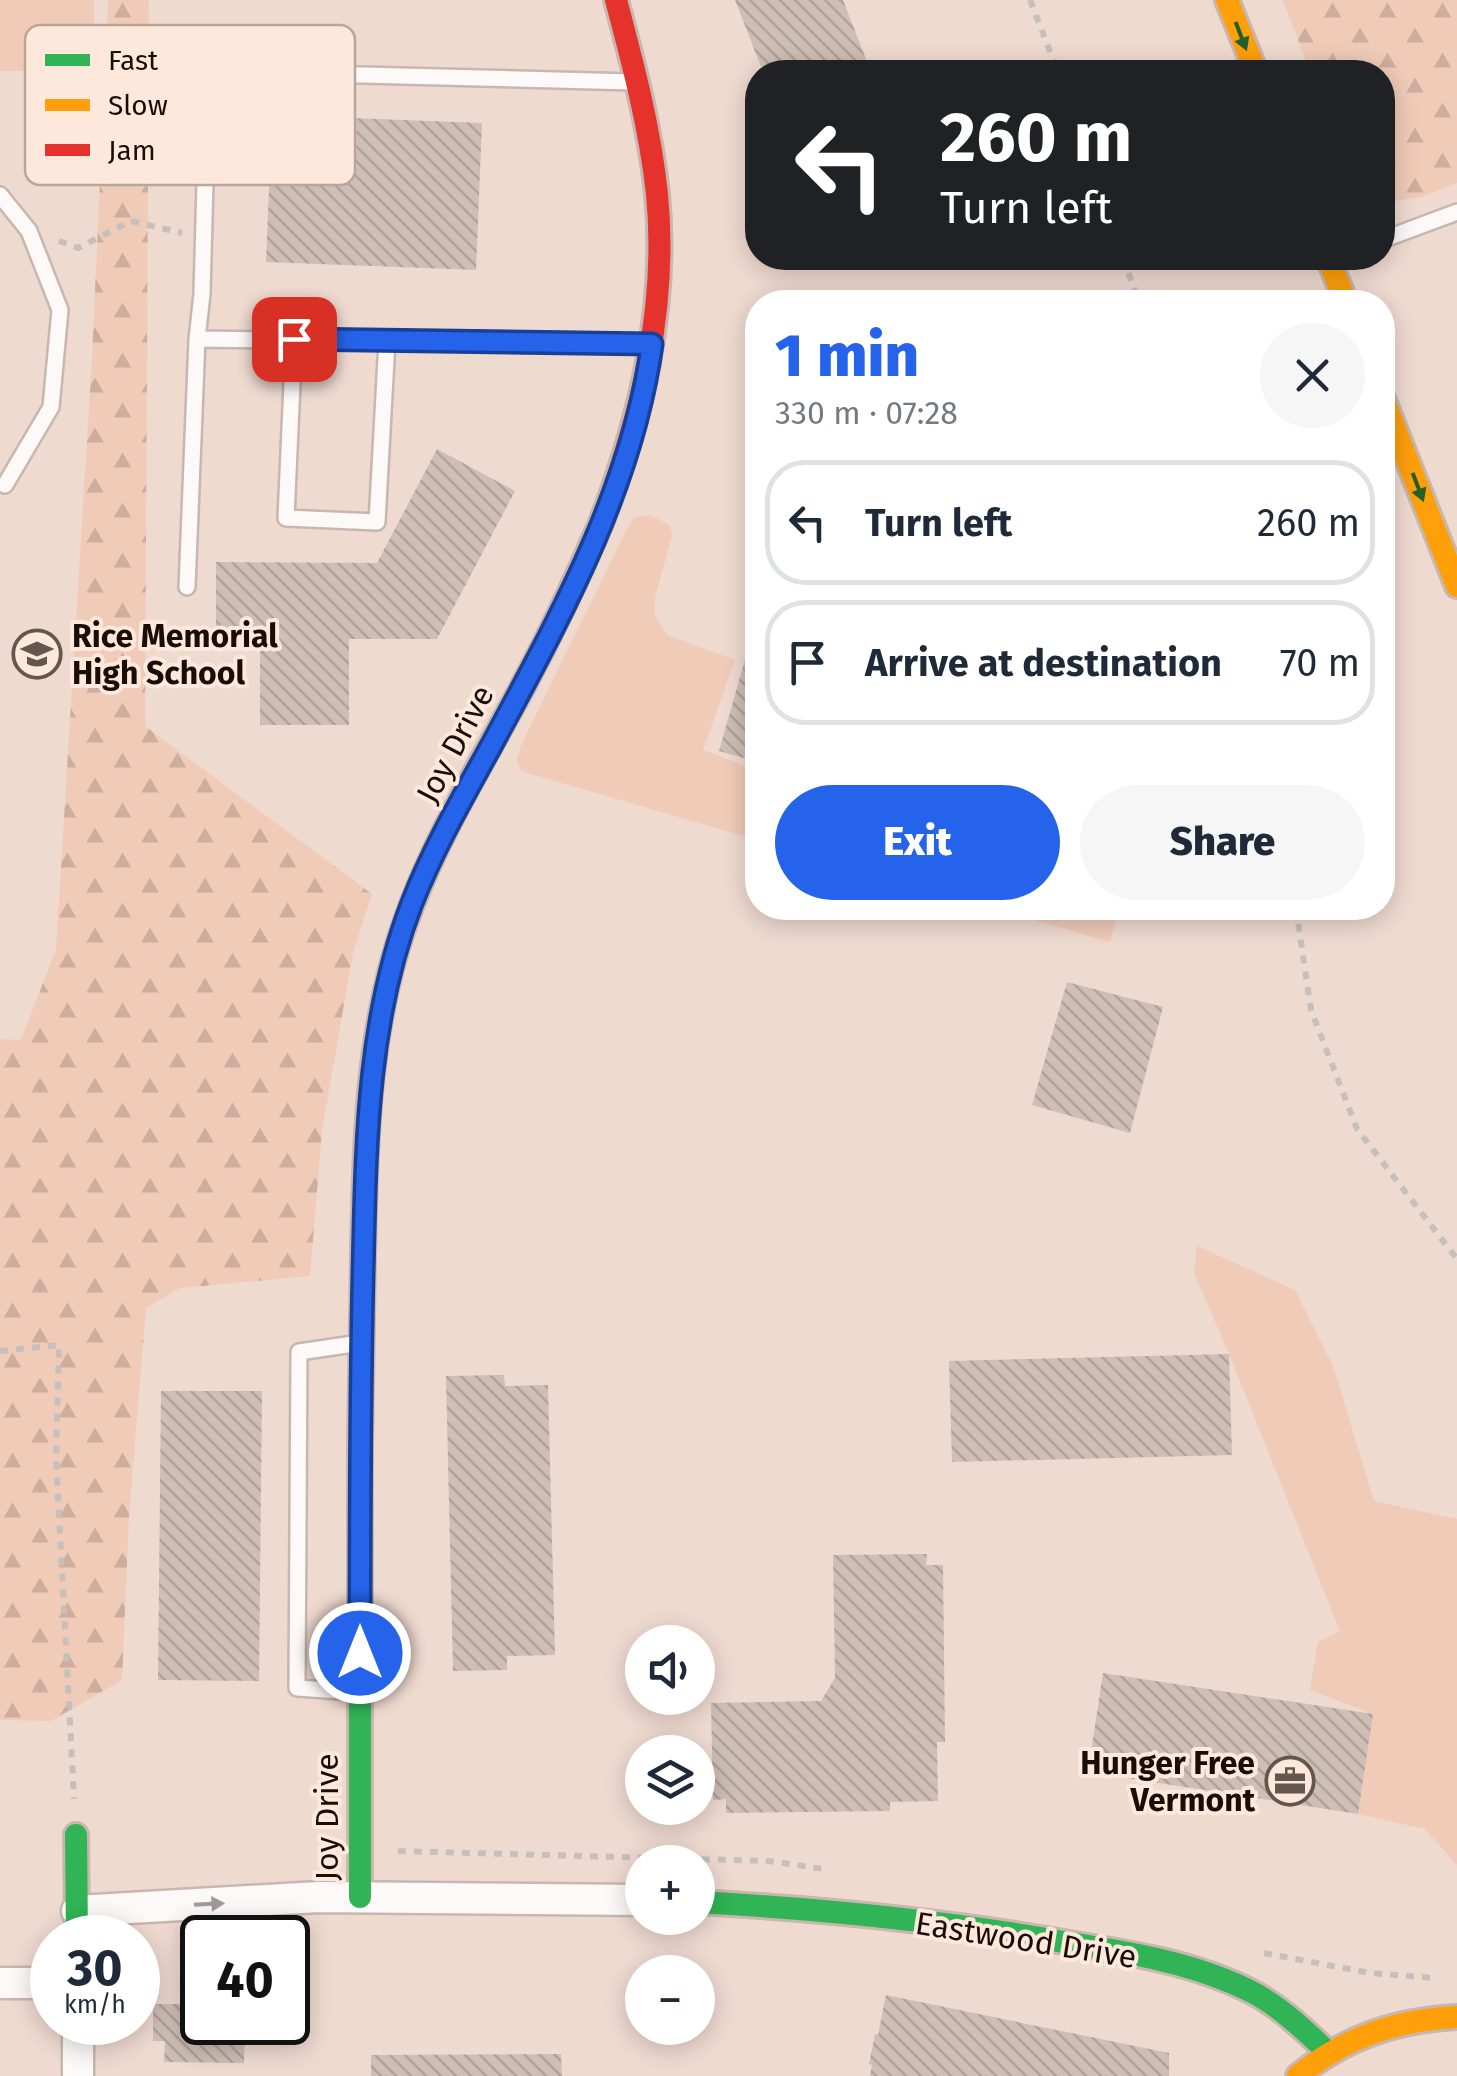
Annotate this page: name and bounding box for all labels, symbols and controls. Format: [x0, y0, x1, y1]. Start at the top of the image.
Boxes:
one-way arrow [1234, 22, 1250, 52]
legend [25, 25, 355, 185]
text: Fast [108, 44, 159, 77]
text: Slow [108, 89, 168, 122]
text: 260 m [940, 96, 1132, 180]
icon: left [775, 100, 905, 230]
text: Jam [108, 134, 156, 167]
text: Turn left [940, 181, 1112, 235]
pin [252, 297, 337, 382]
icon: arrive [267, 312, 322, 367]
text: 1 min [775, 320, 919, 392]
button: close [1260, 323, 1365, 428]
text: 330 m · 07:28 [775, 394, 958, 432]
one-way arrow [1411, 473, 1427, 503]
icon: left [780, 495, 835, 550]
text: Turn left [865, 500, 1012, 546]
text: 260 m [1257, 500, 1360, 546]
place label: Rice Memorial High School [72, 617, 278, 692]
school or university icon: Rice Memorial High School [11, 628, 63, 680]
icon: arrive [780, 635, 835, 690]
text: Arrive at destination [865, 640, 1222, 686]
text: 70 m [1280, 640, 1360, 686]
street label: Joy Drive [408, 679, 502, 809]
button: Exit [775, 785, 1060, 900]
button: Share [1080, 785, 1365, 900]
position arrow [308, 1601, 412, 1705]
map controls [625, 1625, 715, 2045]
button: sound [625, 1625, 715, 1715]
button: layers [625, 1735, 715, 1825]
place label: Hunger Free Vermont [1080, 1744, 1256, 1819]
street label: Joy Drive [308, 1753, 346, 1881]
office icon: Hunger Free Vermont [1264, 1755, 1316, 1807]
button: + [625, 1845, 715, 1935]
one-way arrow [193, 1896, 225, 1912]
street label: Eastwood Drive [913, 1904, 1139, 1976]
speed limit sign: 40 [180, 1915, 310, 2045]
text: 30 [67, 1938, 123, 1998]
button: − [625, 1955, 715, 2045]
text: km/h [64, 1990, 126, 2020]

